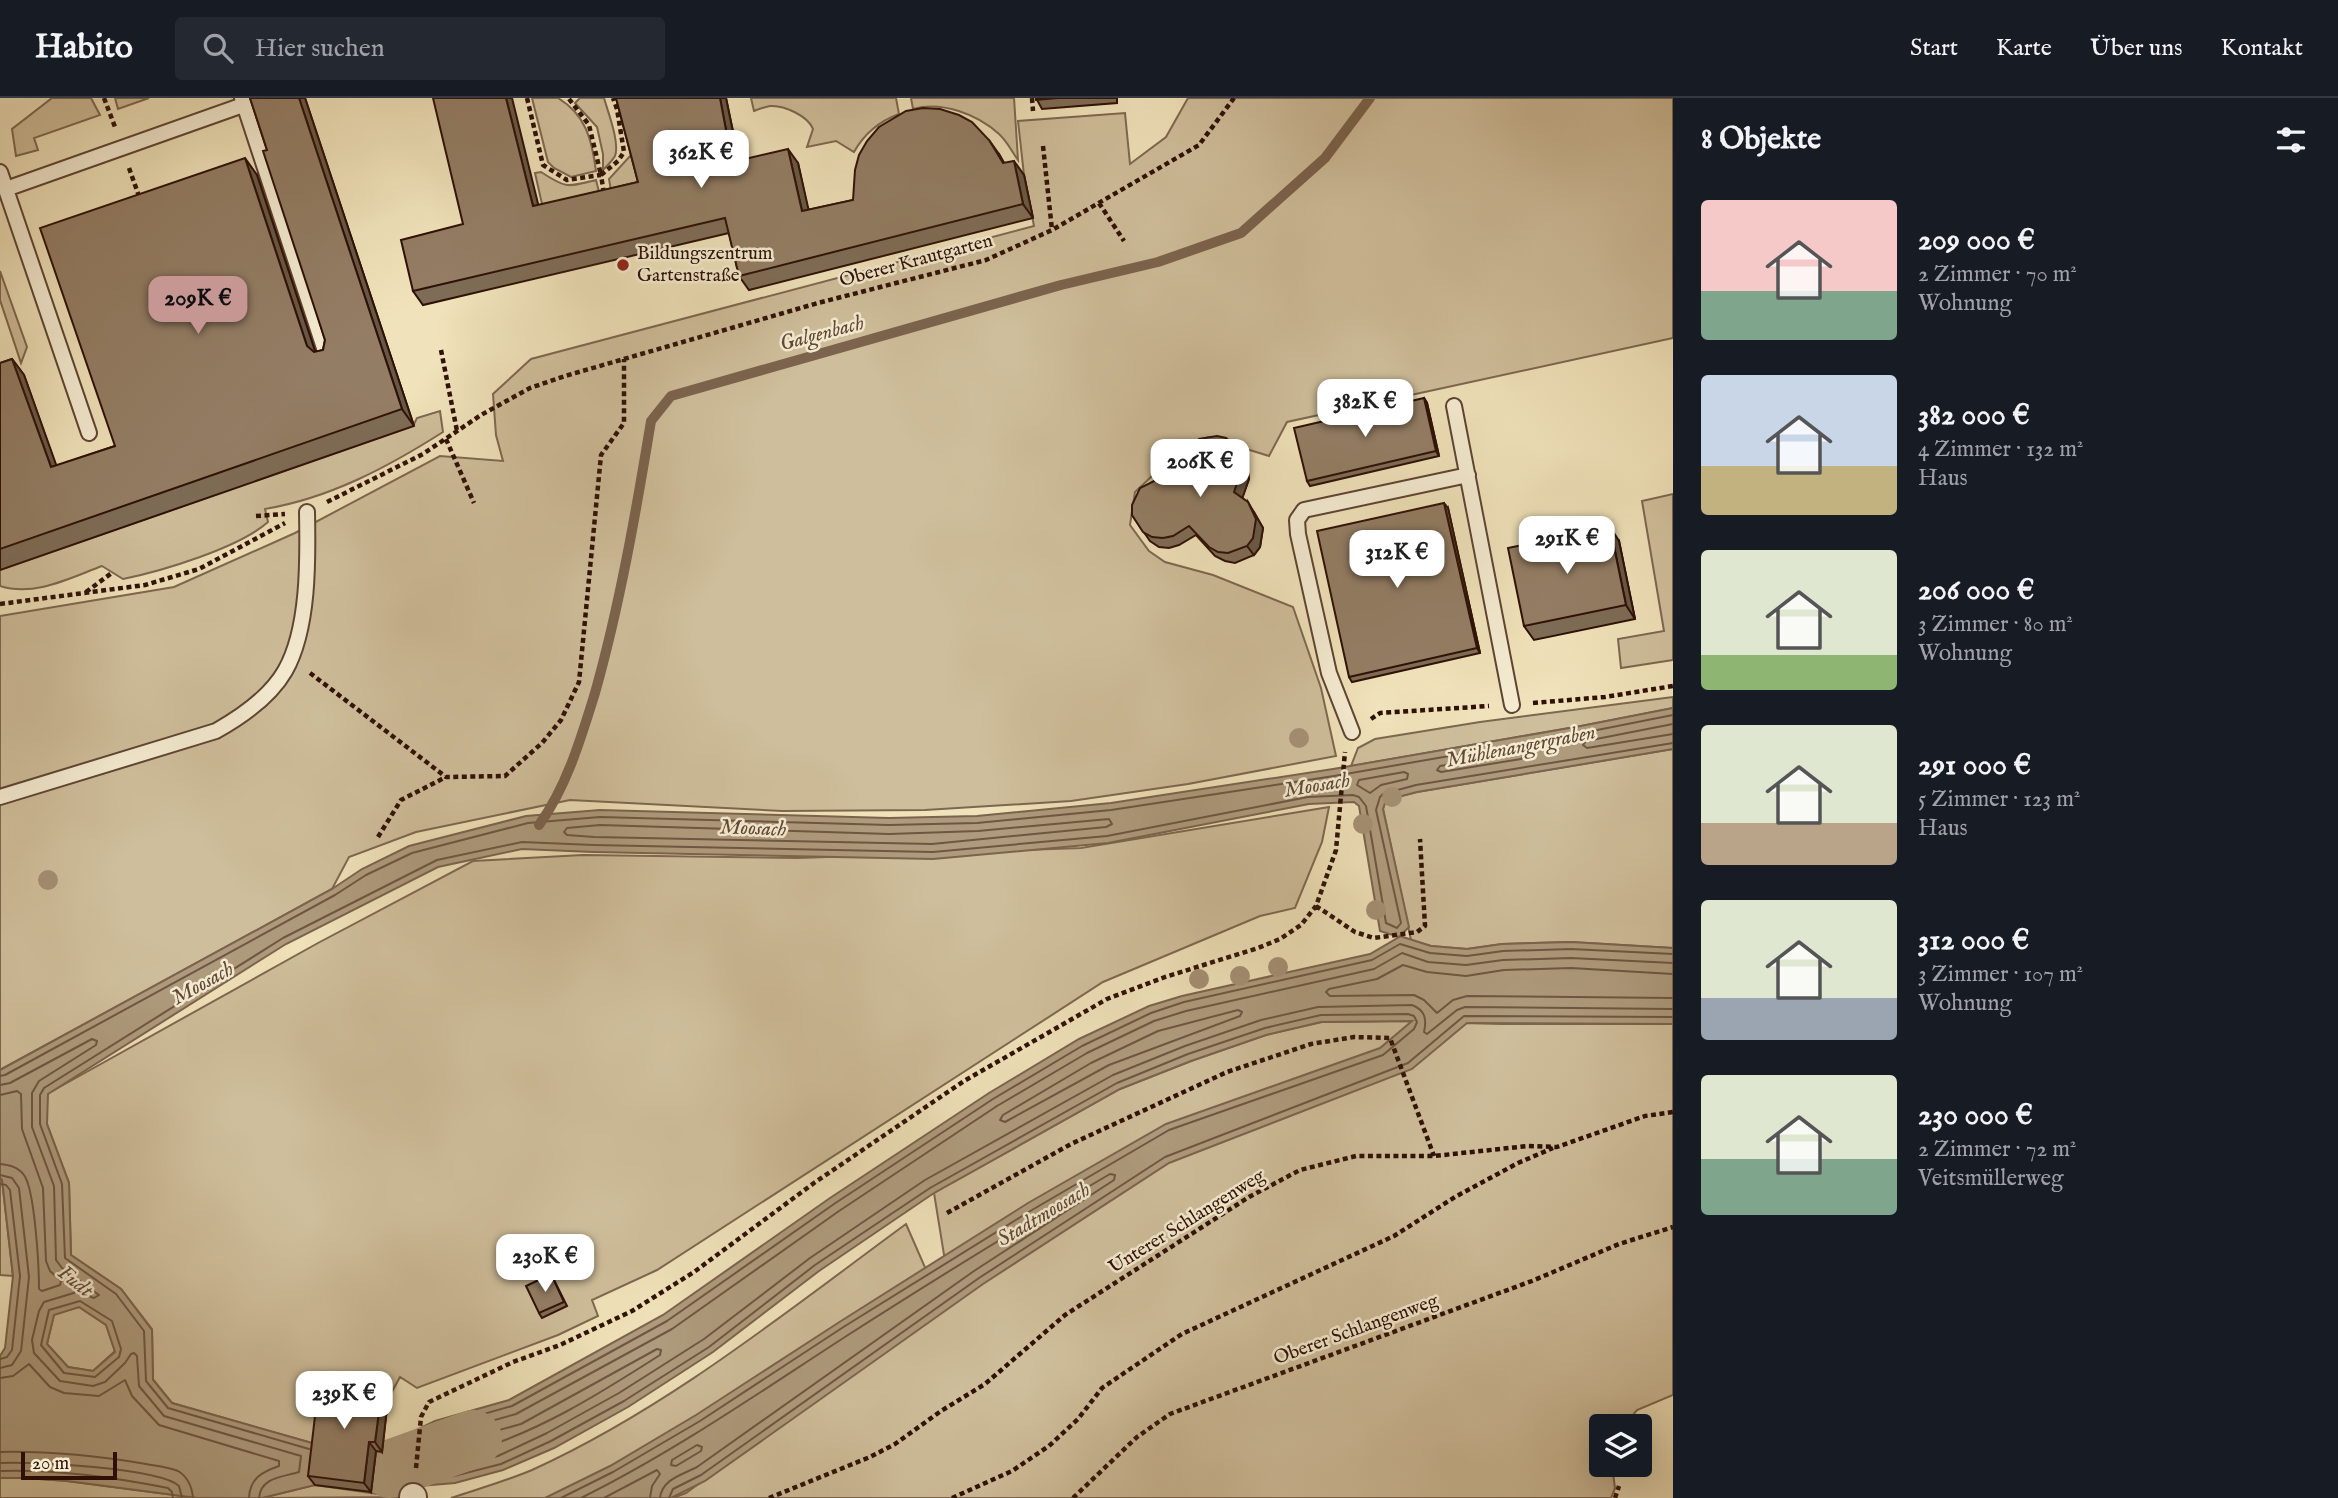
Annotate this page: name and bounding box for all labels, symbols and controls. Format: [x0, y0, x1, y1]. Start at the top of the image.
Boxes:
search box [175, 17, 665, 80]
text: Habito [35, 27, 133, 69]
icon: search [199, 29, 237, 67]
text: Hier suchen [255, 32, 385, 65]
text: Start [1910, 33, 1958, 64]
text: Karte [1996, 33, 2052, 64]
text: Über uns [2090, 33, 2182, 64]
text: Kontakt [2220, 33, 2303, 64]
text: 8 Objekte [1701, 121, 1821, 159]
icon: filters [2272, 121, 2310, 159]
pin: 362K € [644, 130, 758, 190]
text: 362K € [669, 138, 733, 167]
text: 209 000 € [1918, 222, 2035, 260]
icon: home [1757, 228, 1841, 312]
street label: Oberer Krautgarten [837, 229, 995, 293]
place label: Bildungszentrum Gartenstraße [637, 242, 773, 288]
marker: Bildungszentrum Gartenstraße [615, 257, 631, 273]
text: 2 Zimmer · 70 m² [1918, 260, 2077, 289]
pin: 209K € [141, 276, 255, 336]
text: 209K € [164, 284, 232, 313]
text: Wohnung [1918, 289, 2012, 318]
water label: Galgenbach [777, 310, 867, 358]
pin: 382K € [1308, 380, 1422, 439]
text: 382K € [1333, 387, 1397, 416]
text: 382 000 € [1918, 397, 2030, 435]
icon: home [1757, 403, 1841, 487]
text: 4 Zimmer · 132 m² [1918, 435, 2083, 464]
pin: 206K € [1143, 440, 1257, 499]
text: 206K € [1167, 447, 1233, 476]
text: Haus [1918, 464, 1968, 493]
pin: 291K € [1510, 517, 1624, 576]
text: 291K € [1535, 524, 1599, 553]
pin: 312K € [1340, 531, 1454, 590]
text: 312K € [1365, 538, 1429, 567]
text: 206 000 € [1918, 572, 2034, 610]
icon: home [1757, 578, 1841, 662]
text: 3 Zimmer · 80 m² [1918, 610, 2073, 639]
text: Wohnung [1918, 639, 2012, 668]
water label: Mühlenangergraben [1444, 719, 1598, 775]
text: 291 000 € [1918, 747, 2031, 785]
icon: home [1757, 753, 1841, 837]
water label: Moosach [1282, 767, 1352, 805]
text: 5 Zimmer · 123 m² [1918, 785, 2080, 814]
water label: Moosach [719, 814, 787, 844]
text: Haus [1918, 814, 1968, 843]
text: 312 000 € [1918, 922, 2029, 960]
icon: home [1757, 928, 1841, 1012]
water label: Moosach [167, 956, 239, 1012]
text: 3 Zimmer · 107 m² [1918, 960, 2083, 989]
text: Wohnung [1918, 989, 2012, 1018]
text: 230 000 € [1918, 1097, 2033, 1135]
icon: home [1757, 1103, 1841, 1187]
text: 2 Zimmer · 72 m² [1918, 1135, 2076, 1164]
street label: Unterer Schlangenweg [1104, 1164, 1270, 1280]
text: Veitsmüllerweg [1918, 1164, 2064, 1193]
water label: Stadtmoosach [993, 1177, 1096, 1253]
pin: 230K € [488, 1234, 602, 1294]
text: 230K € [512, 1242, 578, 1271]
water label: Fudt [52, 1260, 99, 1305]
street label: Oberer Schlangenweg [1270, 1289, 1442, 1371]
pin: 239K € [287, 1372, 401, 1431]
text: 239K € [312, 1379, 376, 1408]
map controls [1589, 1414, 1652, 1477]
button: layers [1589, 1414, 1652, 1477]
scale bar [21, 1449, 117, 1481]
text: 20 m [32, 1452, 69, 1476]

